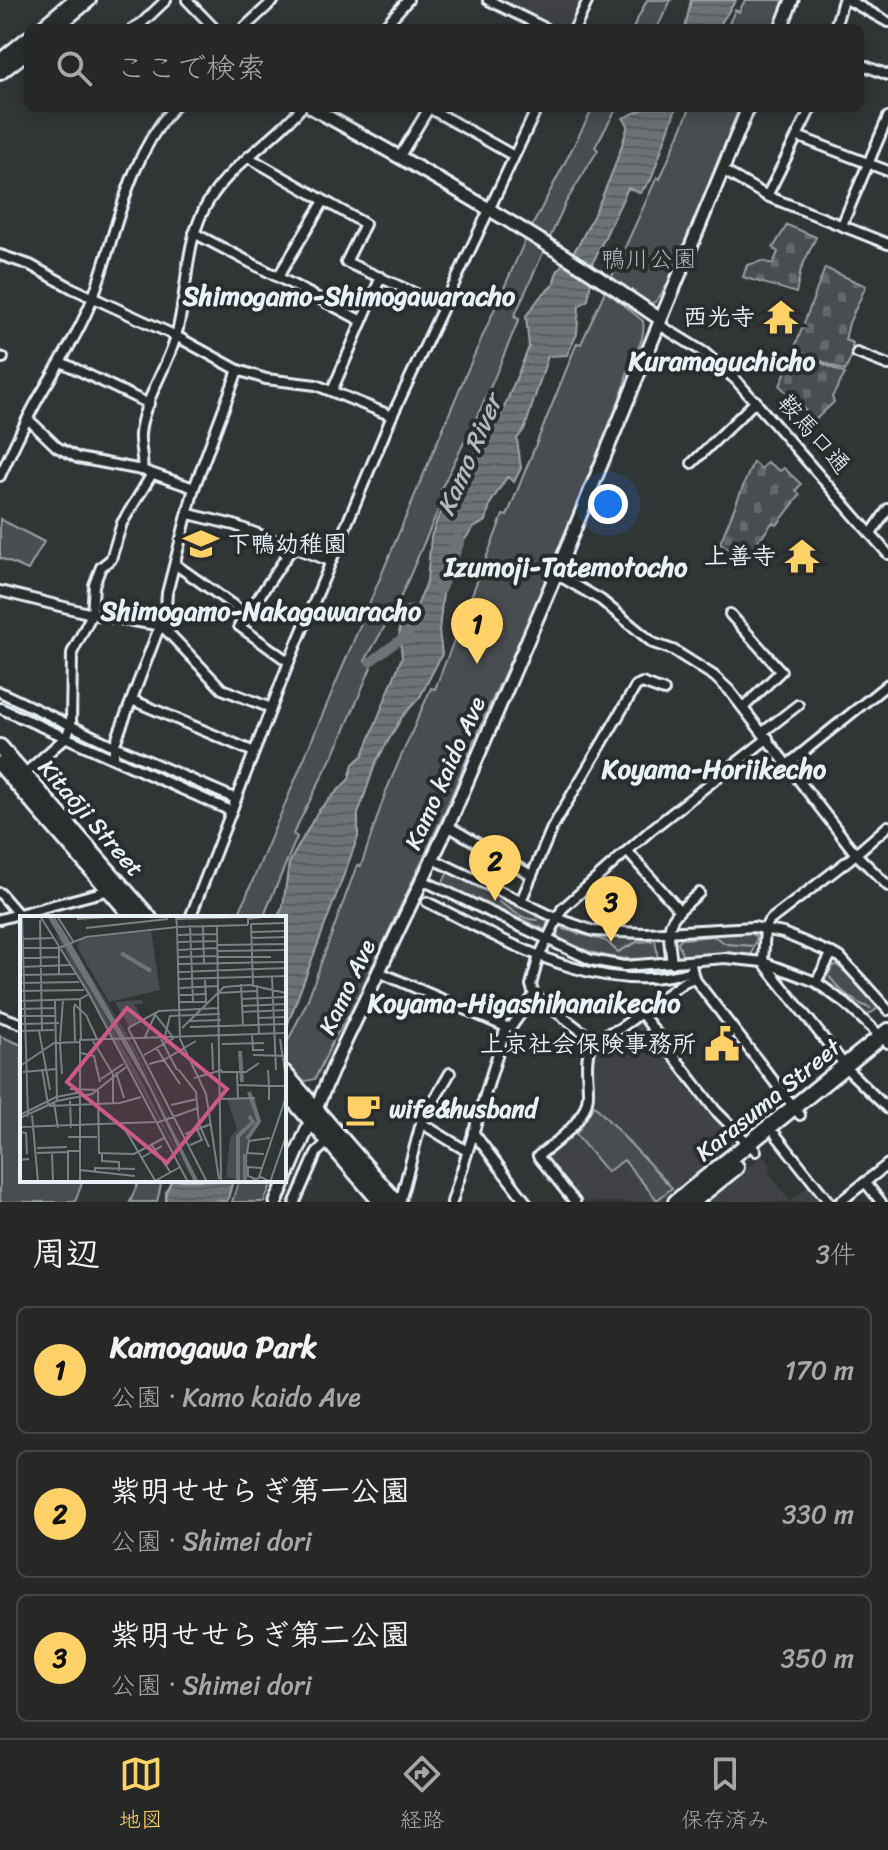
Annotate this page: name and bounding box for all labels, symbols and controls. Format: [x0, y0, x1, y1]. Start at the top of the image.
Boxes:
search box [24, 24, 864, 112]
text: ここで検索 [116, 41, 266, 95]
icon: search [52, 46, 96, 90]
park label: 鴨川公園 [601, 238, 697, 280]
district label: Shimogamo-Shimogawaracho [182, 273, 516, 319]
place label: 西光寺 [683, 296, 755, 338]
temple icon: 西光寺 [762, 298, 800, 336]
district label: Kuramaguchicho [628, 338, 816, 384]
water label: Kamo River [423, 383, 517, 523]
street label: 鞍馬口通 [767, 384, 861, 484]
your location [588, 484, 628, 524]
place label: 下鴨幼稚園 [227, 523, 347, 565]
school or university icon: 下鴨幼稚園 [182, 525, 220, 563]
place label: 上善寺 [704, 535, 776, 577]
temple icon: 上善寺 [783, 537, 821, 575]
district label: Izumoji-Tatemotocho [443, 544, 688, 590]
district label: Shimogamo-Nakagawaracho [100, 588, 422, 634]
pin: 1 [451, 598, 503, 664]
street label: Kamo kaido Ave [392, 689, 498, 857]
district label: Koyama-Horiikecho [601, 746, 827, 792]
street label: Kitaōji Street [27, 749, 155, 887]
pin: 2 [469, 835, 521, 901]
pin: 3 [585, 876, 637, 942]
inset map [20, 916, 286, 1182]
street label: Kamo Ave [306, 932, 388, 1042]
district label: Koyama-Higashihanaikecho [366, 980, 681, 1026]
place label: 上京社会保険事務所 [480, 1023, 696, 1065]
public building icon: 上京社会保険事務所 [703, 1025, 741, 1063]
street label: Karasuma Street [686, 1027, 851, 1172]
place label: wife&husband [389, 1088, 540, 1130]
cafe icon: wife&husband [344, 1090, 382, 1128]
text: 周辺 [32, 1224, 100, 1284]
text: 3件 [816, 1231, 856, 1277]
text: Kamogawa Park [110, 1320, 317, 1374]
text: 1 [54, 1347, 66, 1393]
text: 170 m [785, 1347, 854, 1393]
text: 公園 · Kamo kaido Ave [110, 1374, 361, 1420]
text: 紫明せせらぎ第一公園 [110, 1464, 410, 1518]
text: 2 [52, 1491, 68, 1537]
text: 330 m [782, 1491, 854, 1537]
text: 公園 · Shimei dori [110, 1518, 312, 1564]
text: 紫明せせらぎ第二公園 [110, 1608, 410, 1662]
text: 3 [53, 1635, 67, 1681]
text: 350 m [781, 1635, 854, 1681]
text: 公園 · Shimei dori [110, 1662, 312, 1708]
tab: 地図 [119, 1752, 163, 1839]
tab: 経路 [400, 1752, 444, 1839]
tab: 保存済み [681, 1752, 769, 1839]

